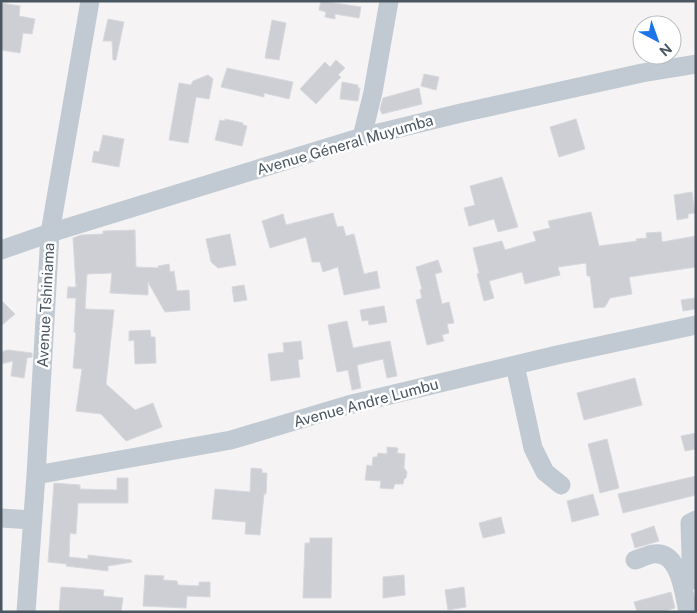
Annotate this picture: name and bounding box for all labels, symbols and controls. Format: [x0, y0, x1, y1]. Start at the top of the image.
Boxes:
north arrow [632, 15, 682, 65]
text: N [656, 40, 675, 59]
street label: Avenue Géneral Muyumba [255, 111, 435, 178]
street label: Avenue Tshiniama [34, 242, 57, 368]
street label: Avenue Andre Lumbu [292, 375, 440, 430]

